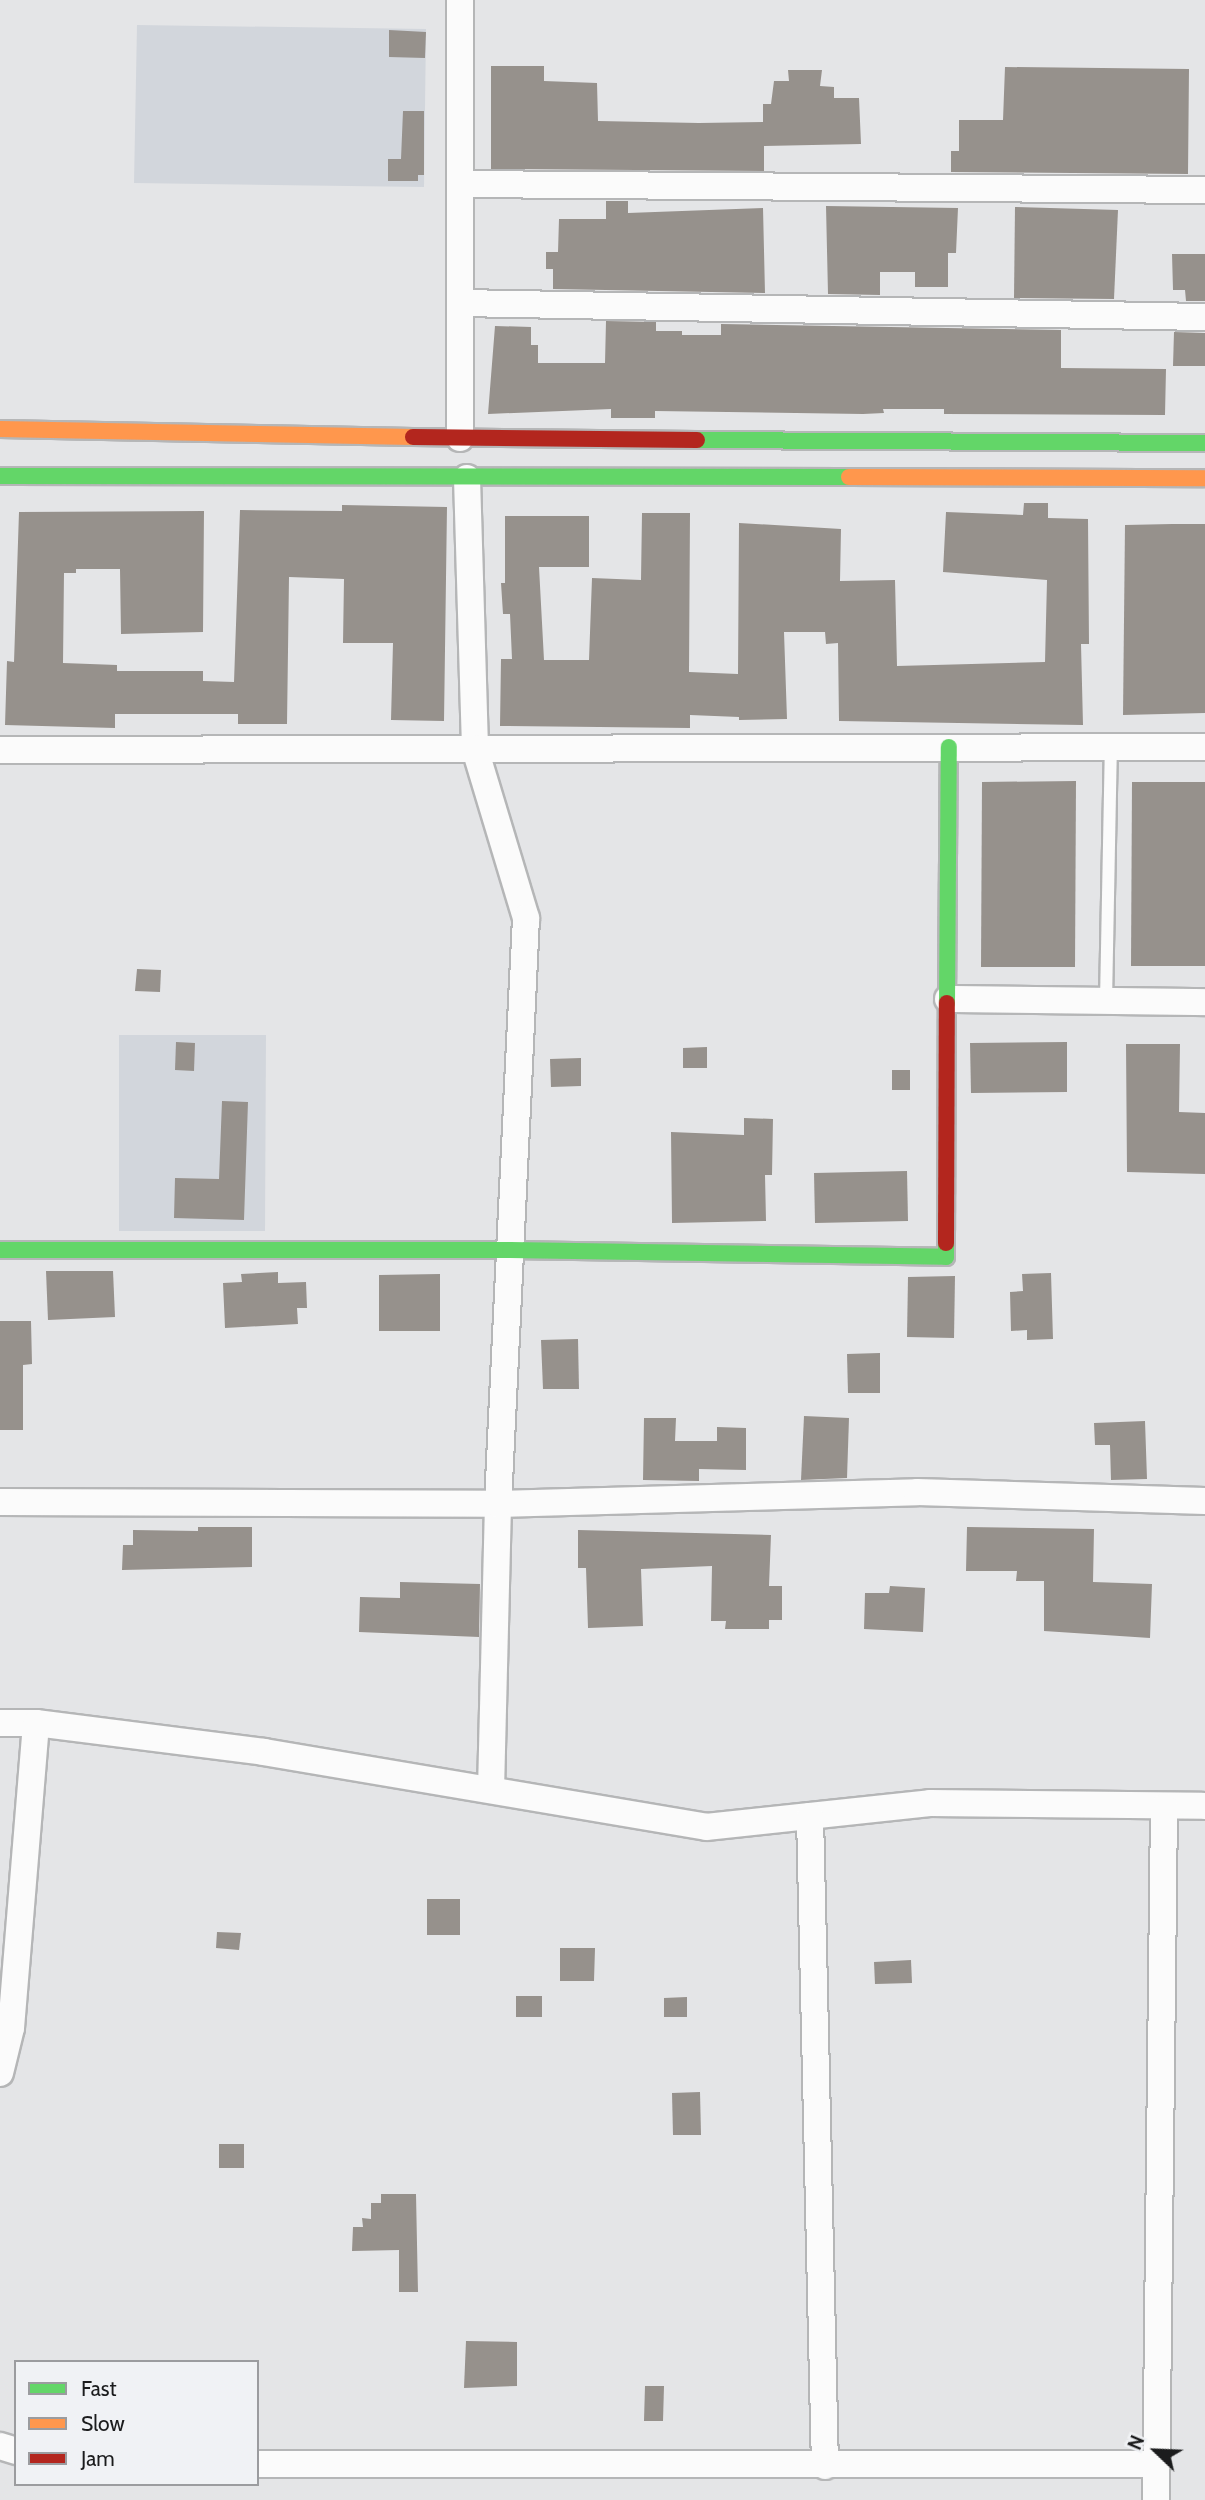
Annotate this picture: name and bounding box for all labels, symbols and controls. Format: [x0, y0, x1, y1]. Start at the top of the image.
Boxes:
legend [14, 2360, 259, 2486]
text: Fast [81, 2376, 117, 2401]
text: Slow [81, 2411, 125, 2436]
north arrow [1121, 2416, 1191, 2486]
text: N [1123, 2432, 1149, 2453]
text: Jam [81, 2446, 115, 2471]

